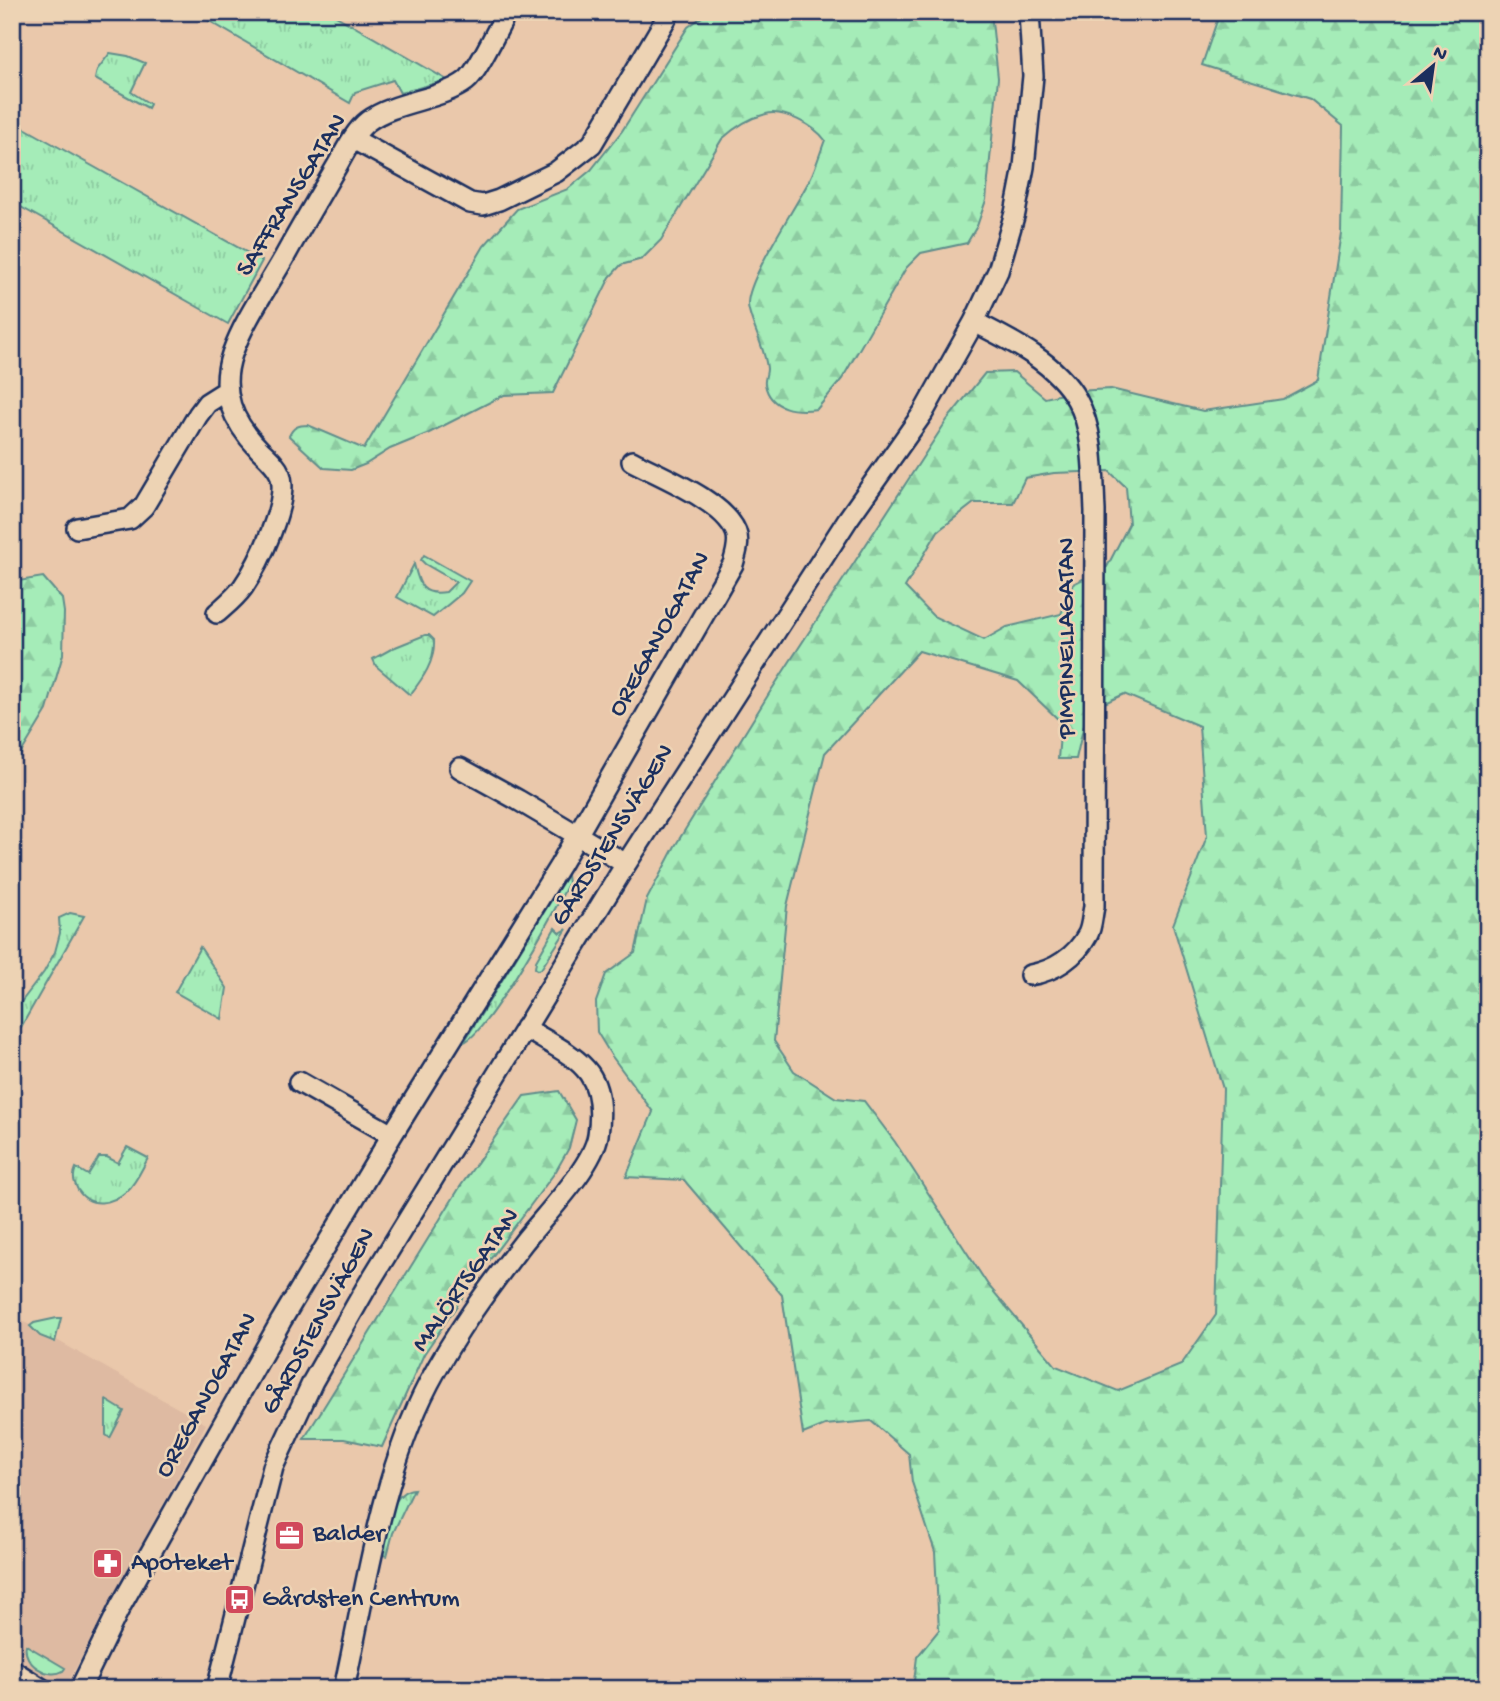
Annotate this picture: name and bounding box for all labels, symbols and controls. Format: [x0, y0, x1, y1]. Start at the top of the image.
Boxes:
north arrow [1398, 32, 1468, 102]
text: N [1429, 41, 1451, 67]
street label: SAFFRANSGATAN [231, 109, 355, 283]
street label: PIMPINELLAGATAN [1053, 538, 1084, 739]
street label: OREGANOGATAN [603, 547, 719, 723]
street label: GÅRDSTENSVÄGEN [545, 739, 683, 933]
street label: MALÖRTSGATAN [406, 1203, 528, 1359]
street label: GÅRDSTENSVÄGEN [255, 1223, 384, 1421]
street label: OREGANOGATAN [150, 1308, 266, 1484]
office icon: Balder [273, 1518, 307, 1552]
place label: Balder [312, 1520, 387, 1551]
pharmacy icon: Apoteket [91, 1547, 125, 1581]
place label: Apoteket [131, 1549, 235, 1580]
bus stop icon: Gårdsten Centrum [222, 1583, 256, 1617]
place label: Gårdsten Centrum [262, 1585, 460, 1616]

